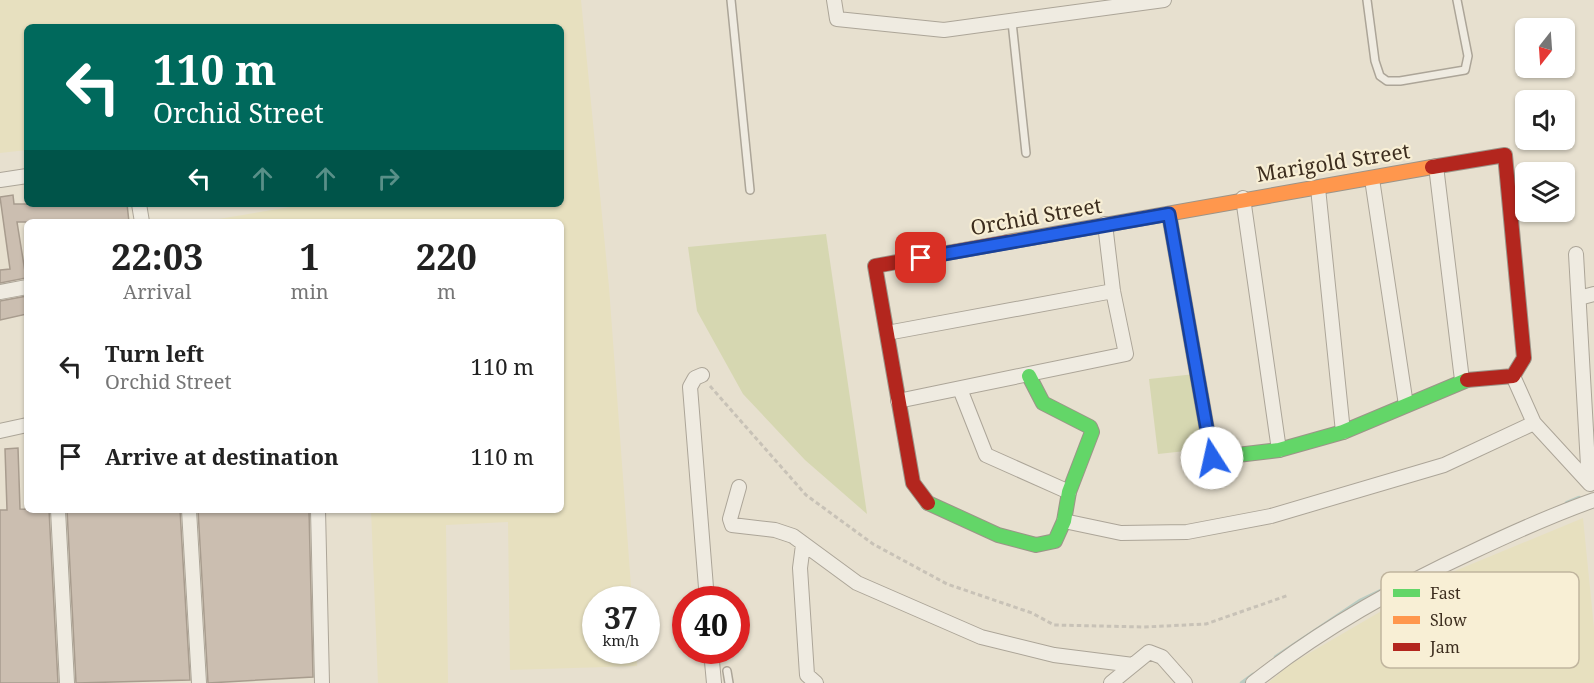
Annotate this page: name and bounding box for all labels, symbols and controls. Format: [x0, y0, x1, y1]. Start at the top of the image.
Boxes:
north arrow [1515, 18, 1575, 78]
map controls [1515, 18, 1575, 222]
text: 110 m [153, 40, 277, 97]
icon: left [54, 48, 132, 126]
button: sound [1515, 90, 1575, 150]
text: Orchid Street [153, 94, 324, 131]
street label: Marigold Street [1254, 136, 1412, 188]
icon: left [183, 162, 216, 195]
icon: ahead [246, 162, 279, 195]
icon: ahead [309, 162, 342, 195]
icon: right [372, 162, 405, 195]
button: layers [1515, 162, 1575, 222]
street label: Orchid Street [968, 191, 1104, 241]
text: 22:03 [111, 232, 203, 281]
text: 1 [299, 232, 320, 281]
text: 220 [416, 232, 477, 281]
pin [895, 232, 946, 283]
icon: arrive [904, 241, 937, 274]
text: Arrival [123, 278, 191, 305]
text: min [291, 278, 329, 305]
text: m [437, 278, 456, 305]
text: Turn left [105, 338, 204, 368]
icon: left [54, 350, 87, 383]
text: 110 m [471, 351, 534, 381]
text: Orchid Street [105, 368, 231, 395]
position arrow [1180, 426, 1244, 490]
icon: arrive [54, 440, 87, 473]
text: Arrive at destination [105, 441, 339, 471]
text: 110 m [471, 441, 534, 471]
legend [1381, 572, 1579, 668]
text: Fast [1430, 582, 1461, 604]
speed limit sign: 40 [672, 586, 750, 664]
text: 37 [604, 597, 638, 638]
text: Slow [1430, 609, 1467, 631]
text: km/h [603, 630, 639, 650]
text: Jam [1429, 636, 1460, 658]

